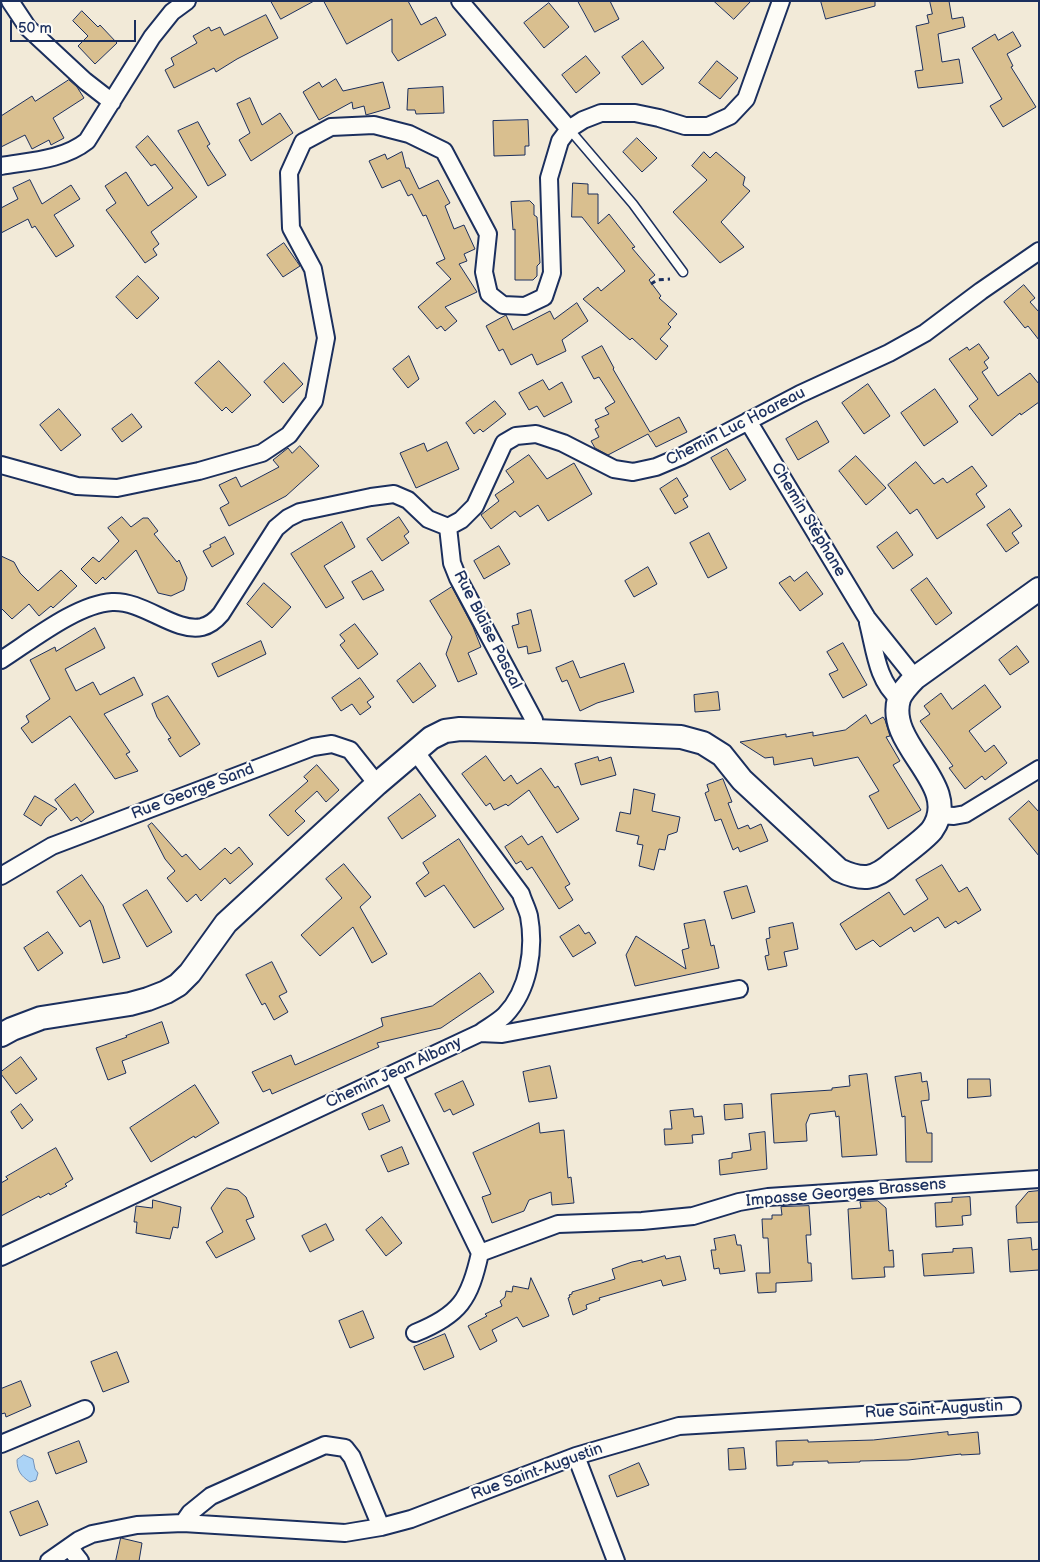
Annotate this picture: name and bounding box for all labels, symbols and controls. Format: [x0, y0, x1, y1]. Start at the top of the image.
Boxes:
scale bar [12, 10, 139, 42]
text: 50 m [18, 19, 52, 38]
street label: Chemin Luc Hoareau [663, 384, 809, 470]
street label: Chemin Stéphane [766, 460, 850, 580]
street label: Rue Blaise Pascal [449, 567, 525, 693]
street label: Rue George Sand [129, 760, 257, 824]
street label: Chemin Jean Albany [323, 1033, 465, 1113]
street label: Impasse Georges Brassens [745, 1175, 947, 1211]
street label: Rue Saint-Augustin [864, 1397, 1004, 1423]
street label: Rue Saint-Augustin [469, 1439, 605, 1505]

